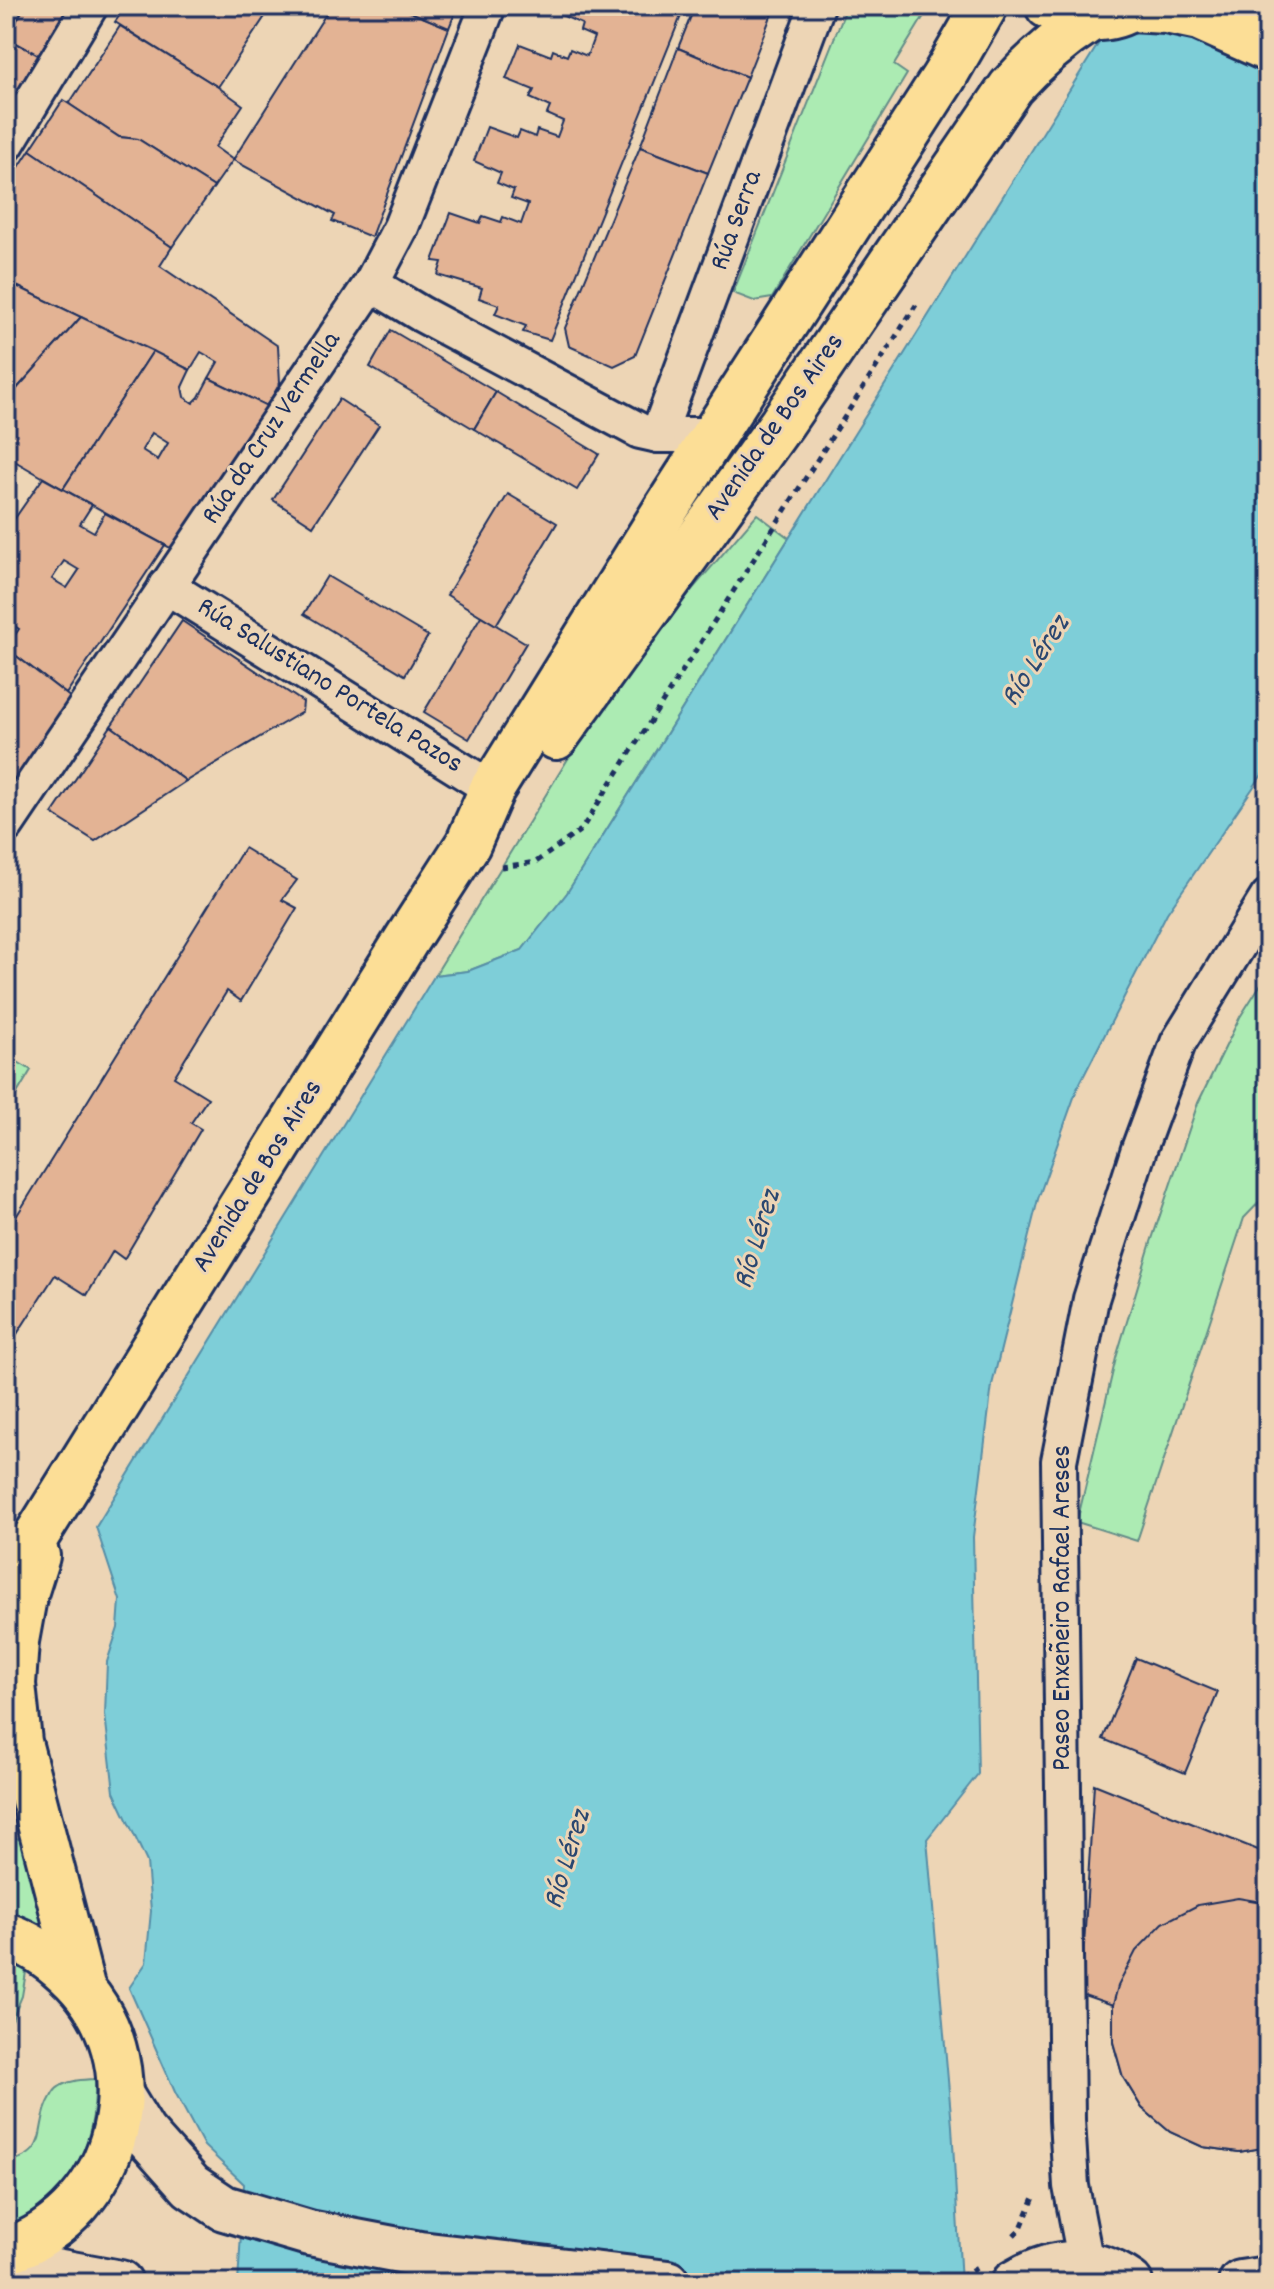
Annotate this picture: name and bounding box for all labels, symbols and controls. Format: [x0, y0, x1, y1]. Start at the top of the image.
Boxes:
street label: Rúa Serra [701, 165, 775, 277]
street label: Rúa da Cruz Vermella [193, 324, 353, 534]
street label: Avenida de Bos Aires [696, 326, 856, 530]
street label: Rúa Salustiano Portela Pazos [188, 589, 470, 785]
water label: Río Lérez [991, 606, 1083, 716]
street label: Avenida de Bos Aires [184, 1073, 334, 1281]
water label: Río Lérez [724, 1184, 795, 1295]
street label: Paseo Enxeñeiro Rafael Areses [1044, 1445, 1084, 1771]
water label: Río Lérez [534, 1804, 605, 1915]

